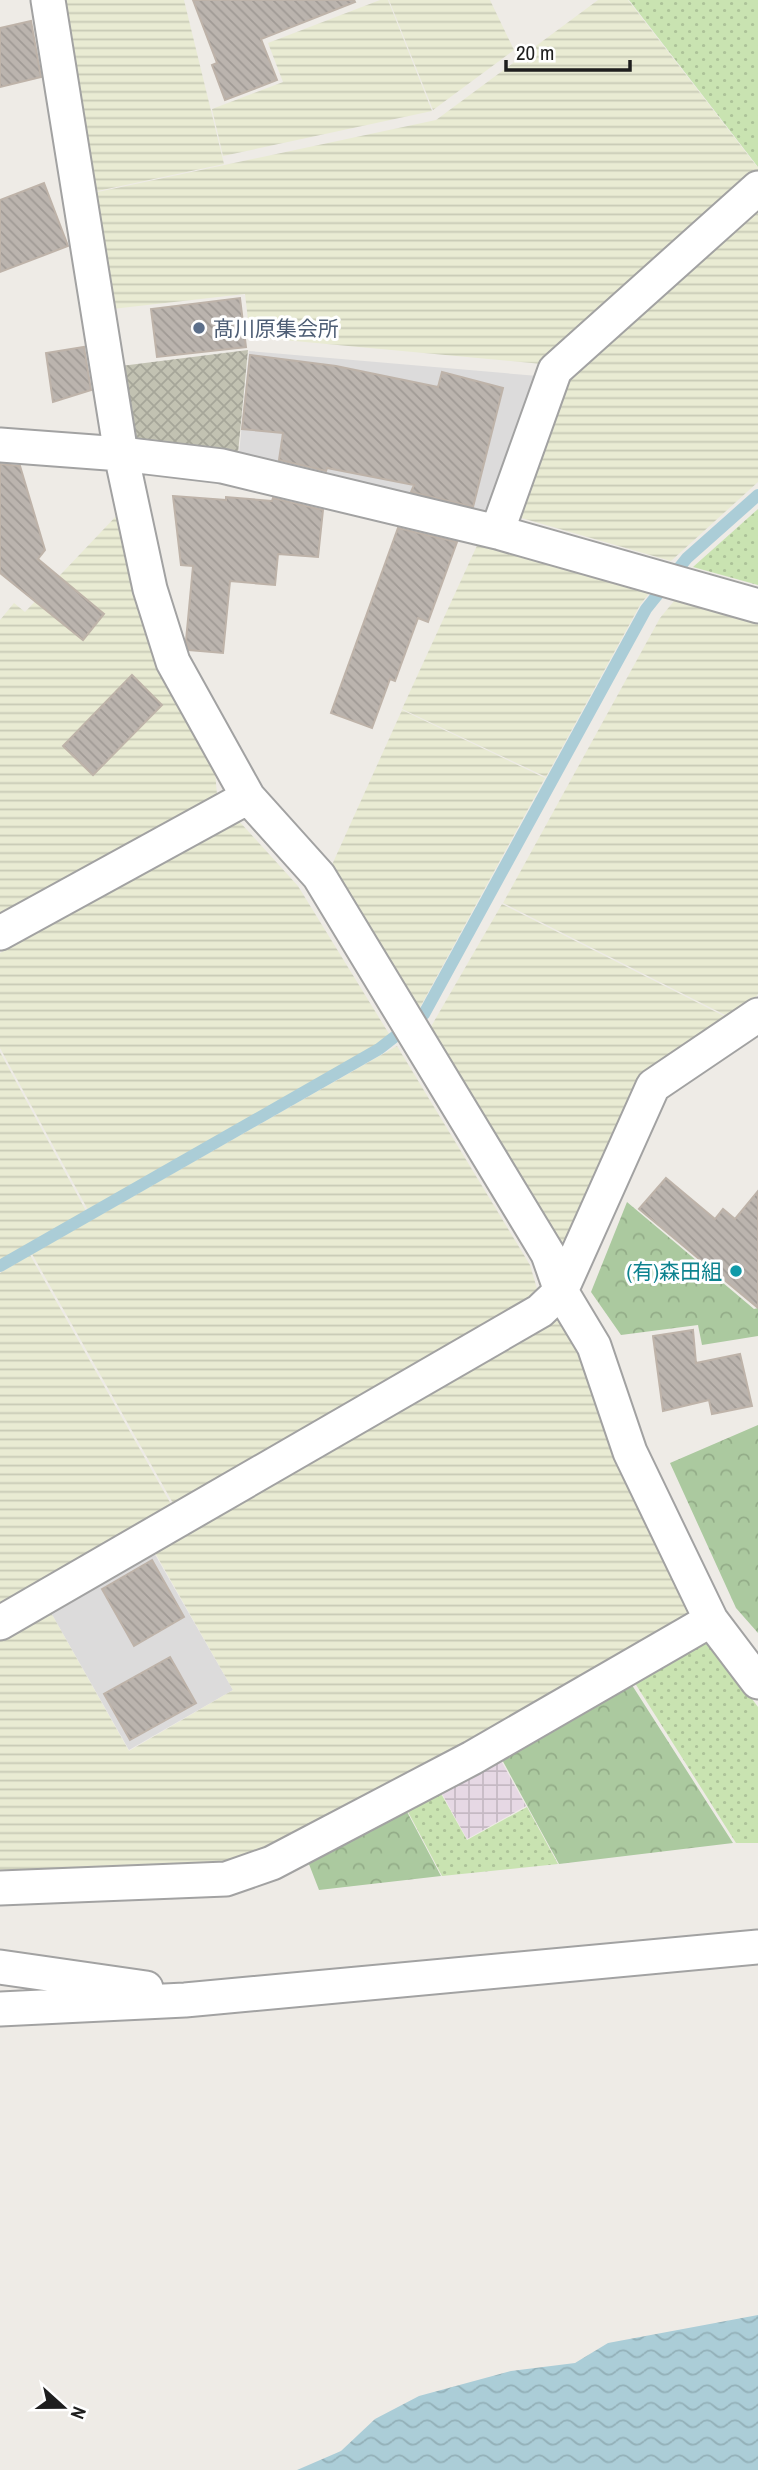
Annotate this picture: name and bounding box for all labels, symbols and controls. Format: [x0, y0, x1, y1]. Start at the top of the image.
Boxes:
scale bar [506, 28, 630, 72]
text: 20 m [516, 38, 554, 67]
place label: 髙川原集会所 [213, 314, 339, 343]
marker: 髙川原集会所 [191, 320, 207, 336]
place label: (有)森田組 [627, 1257, 722, 1286]
marker: (有)森田組 [728, 1263, 744, 1279]
north arrow [28, 2372, 98, 2442]
text: N [65, 2403, 93, 2423]

